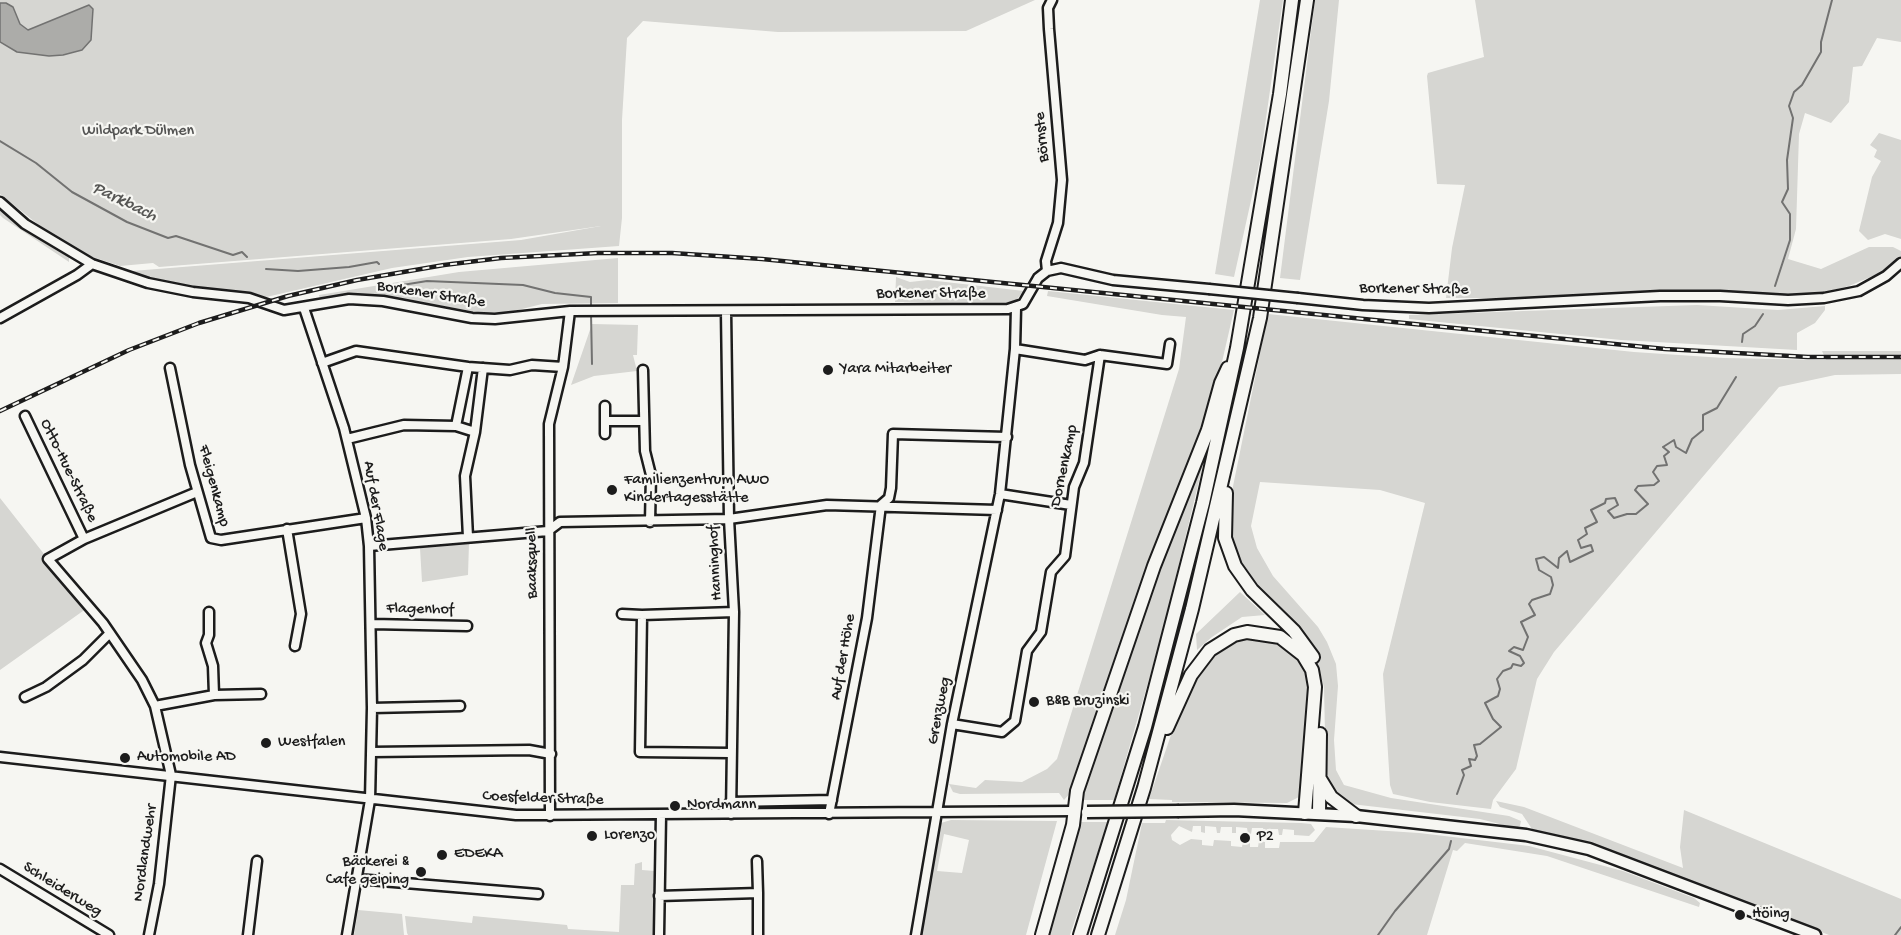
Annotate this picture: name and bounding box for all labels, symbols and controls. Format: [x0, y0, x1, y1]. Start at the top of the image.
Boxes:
street label: Börnste [1031, 111, 1055, 163]
park label: Wildpark Dülmen [82, 122, 194, 142]
water label: Parkbach [88, 178, 160, 228]
street label: Borkener Straße [376, 277, 486, 313]
street label: Borkener Straße [1359, 279, 1469, 301]
street label: Borkener Straße [876, 285, 986, 305]
place label: Yara Mitarbeiter [840, 360, 951, 380]
marker: Yara Mitarbeiter [821, 363, 835, 377]
street label: Otto-Hue-Straße [35, 416, 101, 526]
street label: Dornenkamp [1047, 423, 1083, 509]
street label: Fleigenkamp [193, 443, 233, 529]
street label: Auf der Flage [358, 460, 392, 552]
place label: Familienzentrum AWO Kindertagesstätte [624, 471, 769, 509]
marker: Familienzentrum AWO Kindertagesstätte [605, 483, 619, 497]
street label: Hanninghof [704, 525, 728, 601]
street label: Baaksquell [523, 527, 543, 599]
street label: Flagenhof [386, 600, 454, 620]
street label: Auf der Höhe [827, 612, 861, 702]
street label: Grenzweg [924, 676, 956, 746]
place label: B&B Bruzinski [1046, 692, 1129, 712]
marker: B&B Bruzinski [1027, 695, 1041, 709]
place label: Westfalen [278, 733, 345, 753]
marker: Westfalen [259, 736, 273, 750]
place label: Automobile AD [137, 748, 236, 768]
marker: Automobile AD [118, 751, 132, 765]
street label: Coesfelder Straße [482, 787, 604, 811]
place label: Nordmann [687, 796, 756, 816]
marker: Nordmann [668, 799, 682, 813]
street label: Nordlandwehr [130, 803, 162, 903]
place label: Lorenzo [604, 826, 655, 846]
place label: P2 [1257, 828, 1274, 848]
marker: Lorenzo [585, 829, 599, 843]
marker: P2 [1238, 831, 1252, 845]
place label: EDEKA [454, 845, 503, 865]
marker: EDEKA [435, 848, 449, 862]
place label: Bäckerei & Cafe geiping [326, 853, 409, 891]
street label: Schleiderweg [19, 858, 105, 922]
marker: Bäckerei & Cafe geiping [414, 865, 428, 879]
place label: Höing [1752, 905, 1790, 925]
marker: Höing [1733, 908, 1747, 922]

